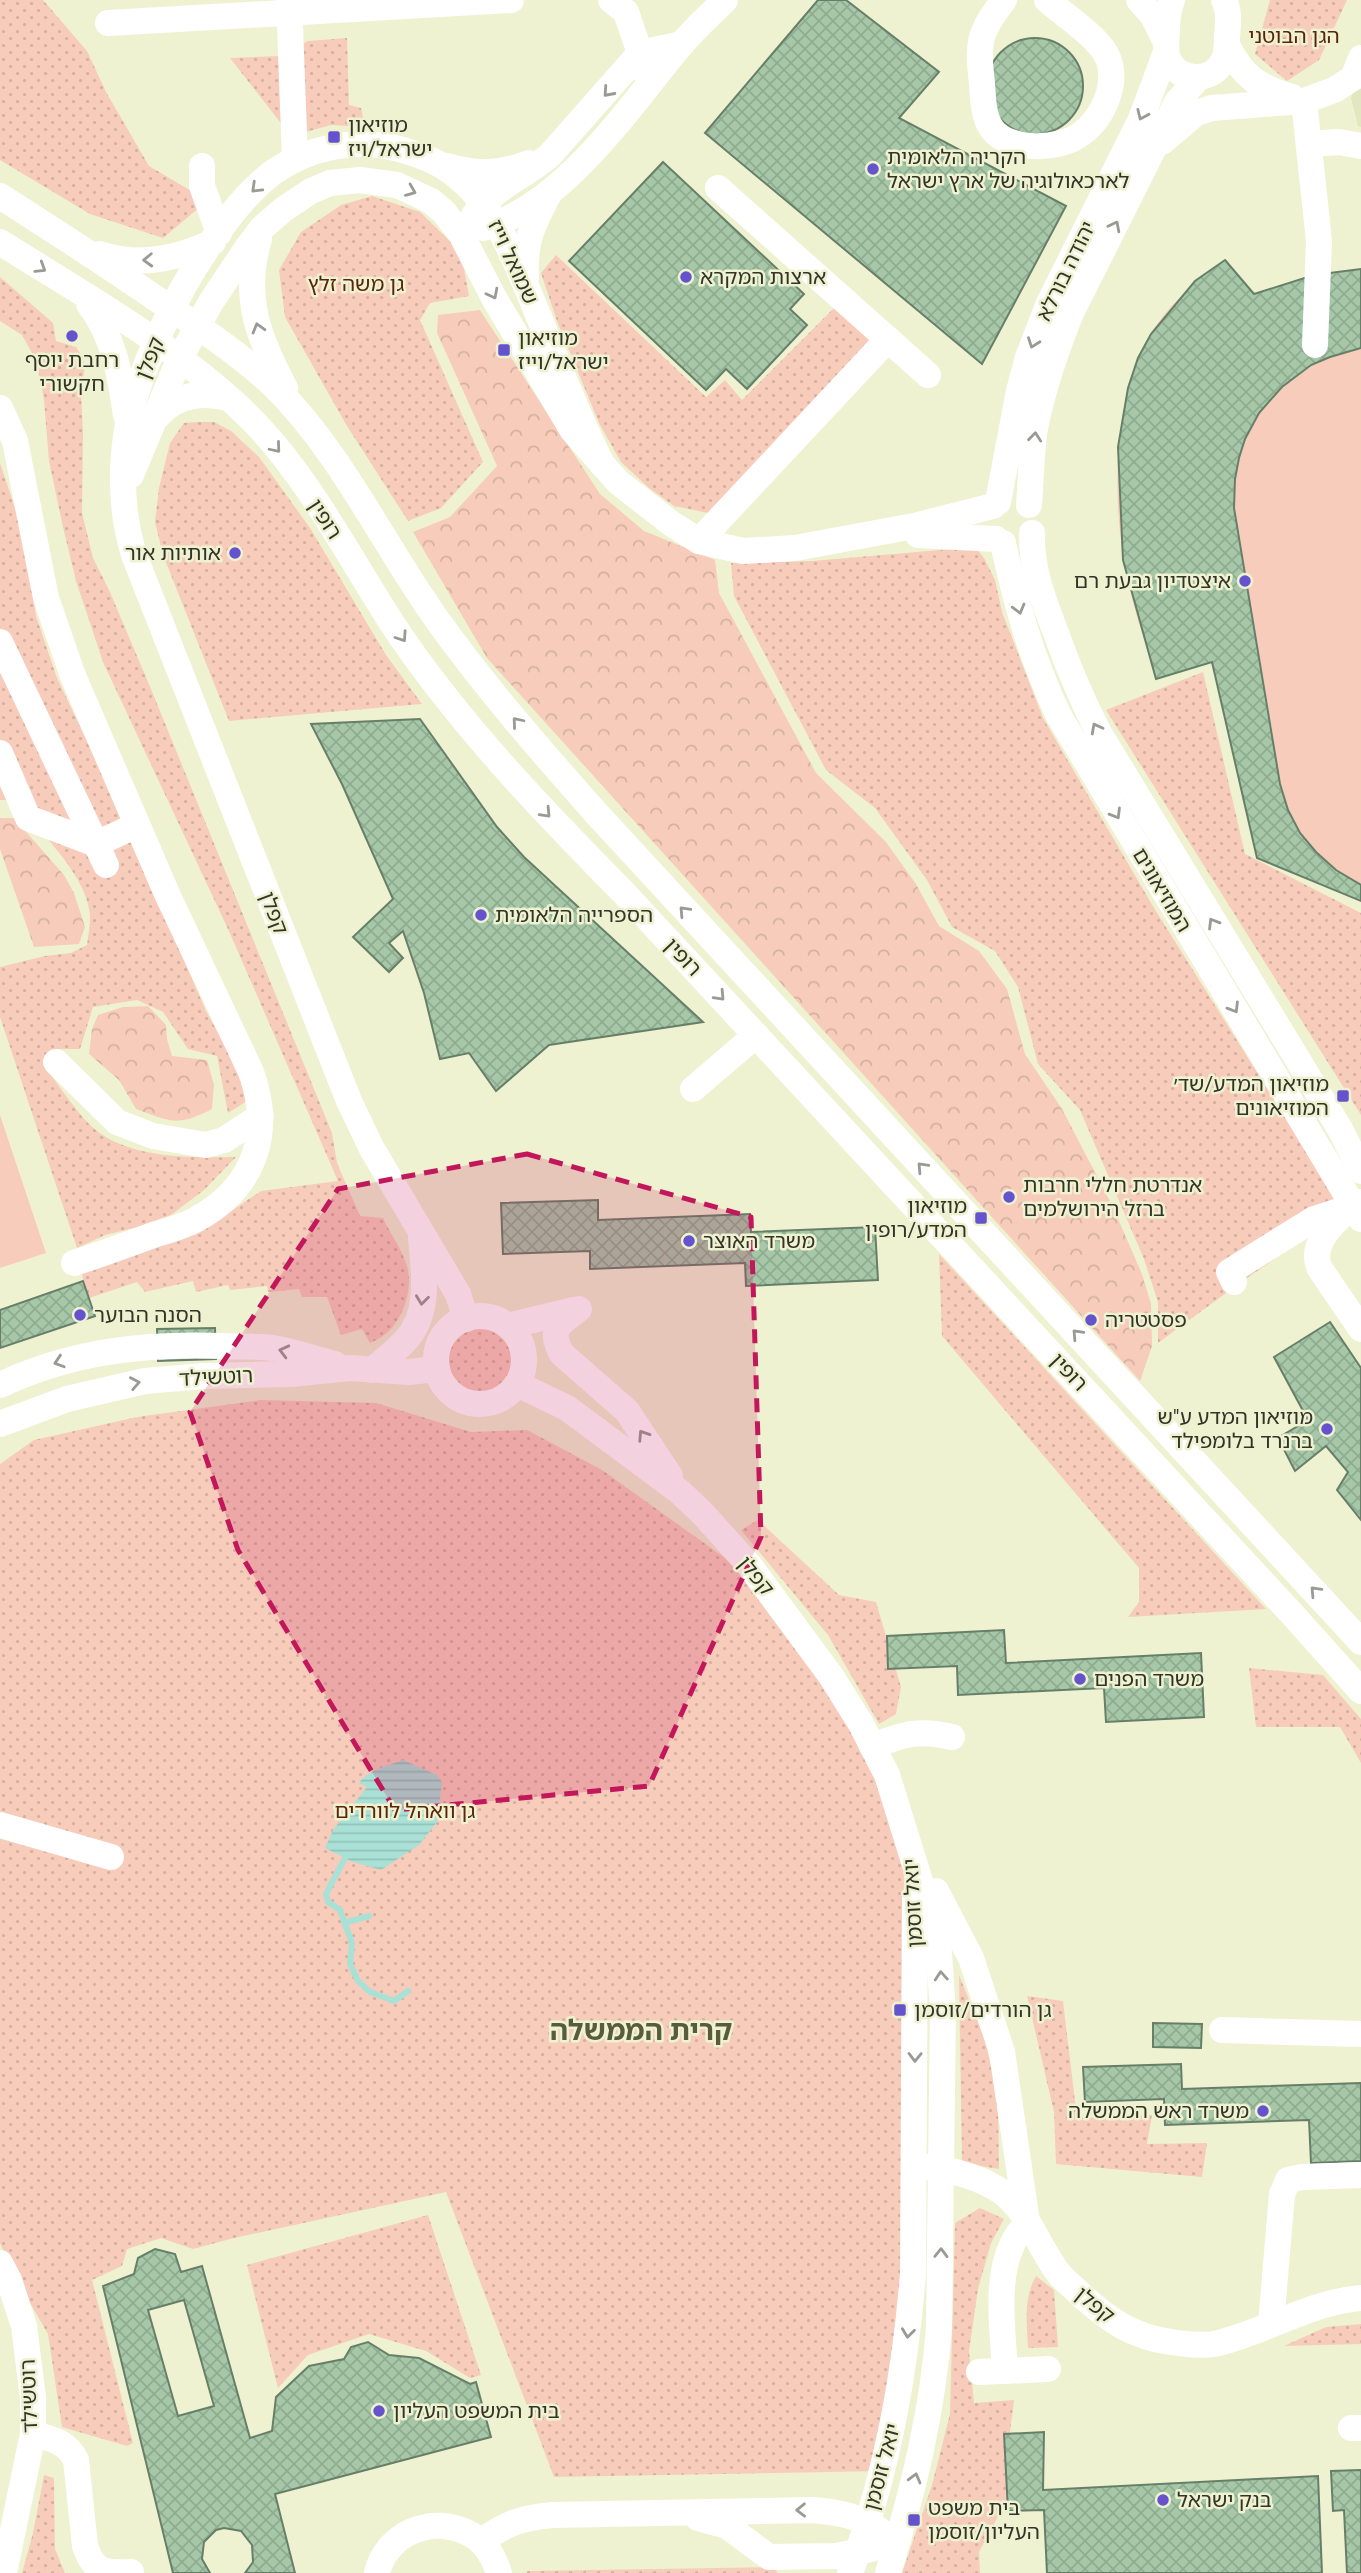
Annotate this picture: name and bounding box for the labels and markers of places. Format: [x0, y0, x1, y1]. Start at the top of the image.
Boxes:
place label: מוזיאון ישראל/ויז [348, 113, 433, 161]
marker: מוזיאון ישראל/ויז [326, 129, 342, 145]
place label: הקריה הלאומית לארכאולוגיה של ארץ ישראל [887, 145, 1129, 193]
marker: הקריה הלאומית לארכאולוגיה של ארץ ישראל [865, 161, 881, 177]
place label: ארצות המקרא [700, 265, 826, 289]
marker: ארצות המקרא [678, 269, 694, 285]
place label: מוזיאון ישראל/וייז [518, 326, 609, 374]
marker: רחבת יוסף חקשורי [64, 328, 80, 344]
marker: מוזיאון ישראל/וייז [496, 342, 512, 358]
place label: רחבת יוסף חקשורי [25, 348, 119, 396]
place label: אותיות אור [125, 541, 221, 565]
marker: אותיות אור [227, 545, 243, 561]
place label: איצטדיון גבעת רם [1074, 569, 1231, 593]
marker: איצטדיון גבעת רם [1237, 573, 1253, 589]
place label: הספרייה הלאומית [495, 903, 653, 927]
marker: הספרייה הלאומית [473, 907, 489, 923]
place label: מוזיאון המדע/שד׳ המוזיאונים [1174, 1072, 1329, 1120]
marker: מוזיאון המדע/שד׳ המוזיאונים [1335, 1088, 1351, 1104]
place label: אנדרטת חללי חרבות ברזל הירושלמים [1023, 1173, 1202, 1221]
marker: אנדרטת חללי חרבות ברזל הירושלמים [1001, 1189, 1017, 1205]
place label: מוזיאון המדע/רופין [865, 1194, 967, 1242]
marker: מוזיאון המדע/רופין [973, 1210, 989, 1226]
place label: משרד האוצר [703, 1229, 815, 1253]
marker: משרד האוצר [681, 1233, 697, 1249]
place label: הסנה הבוער [94, 1303, 202, 1327]
marker: הסנה הבוער [72, 1307, 88, 1323]
place label: פסטטריה [1105, 1308, 1187, 1332]
marker: פסטטריה [1083, 1312, 1099, 1328]
place label: מוזיאון המדע ע"ש ברנרד בלומפילד [1157, 1405, 1313, 1453]
marker: מוזיאון המדע ע"ש ברנרד בלומפילד [1319, 1421, 1335, 1437]
place label: משרד הפנים [1094, 1667, 1204, 1691]
marker: משרד הפנים [1072, 1671, 1088, 1687]
place label: גן הורדים/זוסמן [914, 1998, 1052, 2022]
marker: גן הורדים/זוסמן [892, 2002, 908, 2018]
place label: משרד ראש הממשלה [1068, 2099, 1249, 2123]
marker: משרד ראש הממשלה [1255, 2103, 1271, 2119]
place label: בית המשפט העליון [393, 2399, 560, 2423]
marker: בית המשפט העליון [371, 2403, 387, 2419]
place label: בנק ישראל [1177, 2488, 1272, 2512]
marker: בנק ישראל [1155, 2492, 1171, 2508]
place label: בית משפט העליון/זוסמן [928, 2496, 1040, 2544]
marker: בית משפט העליון/זוסמן [906, 2512, 922, 2528]

